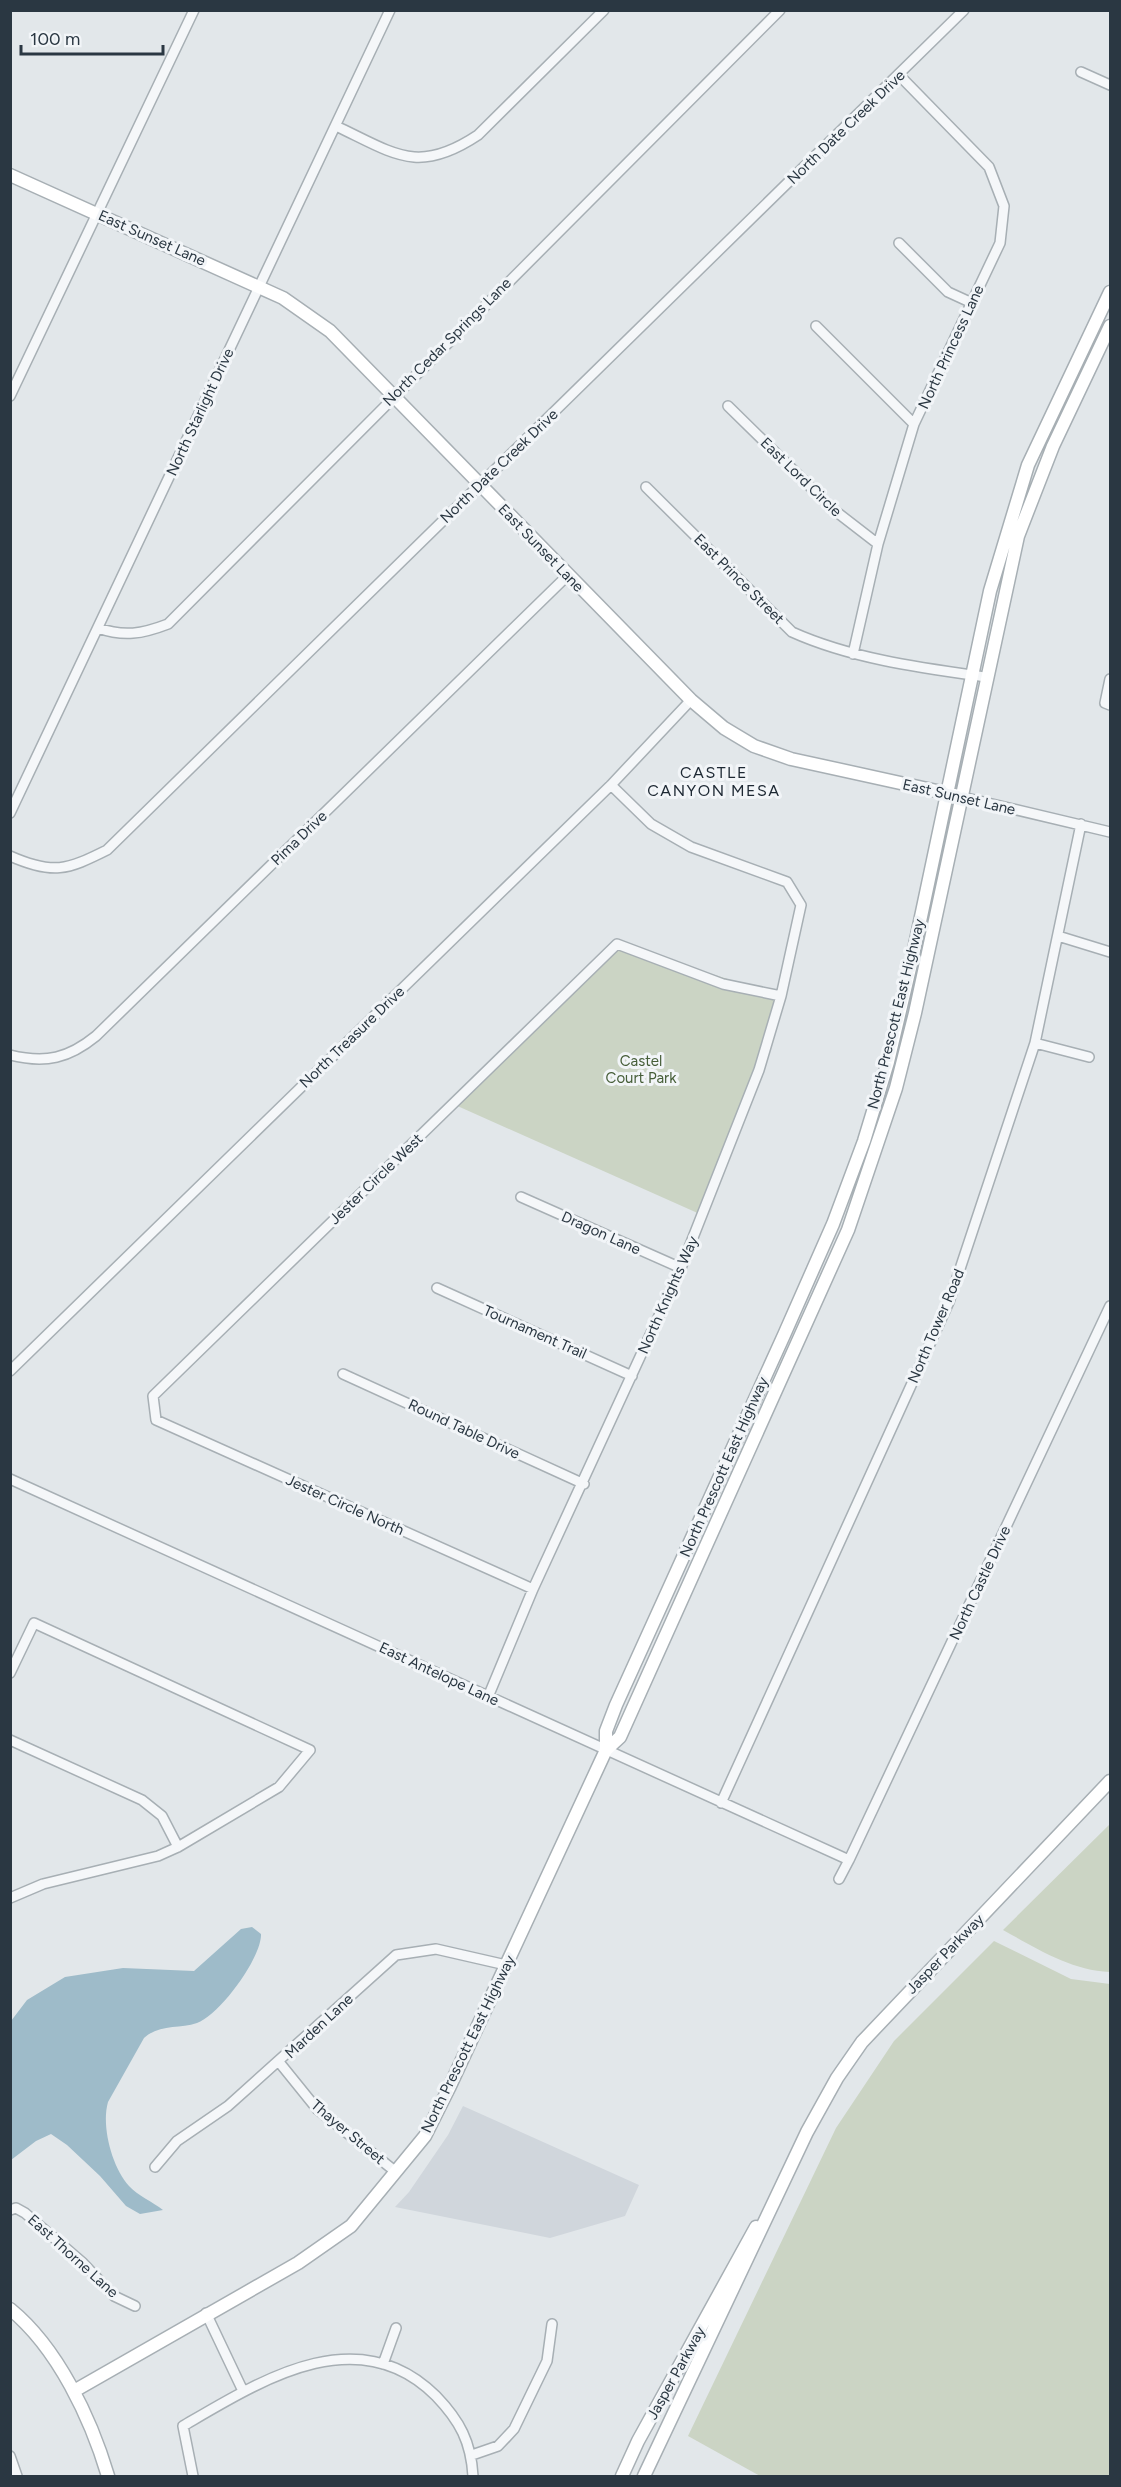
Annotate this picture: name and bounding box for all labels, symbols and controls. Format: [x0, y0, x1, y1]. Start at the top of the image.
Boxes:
scale bar [21, 18, 164, 56]
text: 100 m [30, 28, 80, 50]
street label: North Date Creek Drive [783, 66, 909, 188]
street label: East Sunset Lane [96, 206, 208, 270]
street label: North Cedar Springs Lane [379, 274, 515, 410]
street label: North Princess Lane [914, 282, 988, 412]
street label: North Starlight Drive [163, 345, 237, 479]
street label: North Date Creek Drive [436, 405, 562, 527]
street label: East Lord Circle [757, 434, 845, 520]
street label: East Sunset Lane [494, 500, 588, 596]
street label: East Prince Street [690, 530, 788, 628]
district label: CASTLE CANYON MESA [647, 763, 781, 800]
street label: East Sunset Lane [901, 775, 1017, 819]
street label: Pima Drive [267, 807, 331, 869]
street label: North Prescott East Highway [864, 917, 928, 1111]
street label: North Treasure Drive [296, 982, 408, 1092]
park label: Castel Court Park [606, 1052, 677, 1087]
street label: Jester Circle West [326, 1130, 427, 1228]
street label: Dragon Lane [559, 1208, 643, 1258]
street label: North Knights Way [634, 1233, 702, 1357]
street label: North Tower Road [904, 1266, 968, 1386]
street label: Tournament Trail [481, 1301, 589, 1363]
street label: North Prescott East Highway [676, 1374, 772, 1560]
street label: Round Table Drive [405, 1395, 523, 1463]
street label: Jester Circle North [283, 1471, 407, 1539]
street label: North Castle Drive [946, 1523, 1014, 1643]
street label: East Antelope Lane [376, 1638, 502, 1710]
street label: Jasper Parkway [902, 1910, 988, 1998]
street label: North Prescott East Highway [417, 1952, 519, 2136]
street label: Marden Lane [281, 1990, 357, 2062]
street label: Thayer Street [307, 2096, 389, 2168]
street label: East Thorne Lane [24, 2211, 122, 2301]
street label: Jasper Parkway [643, 2323, 709, 2423]

